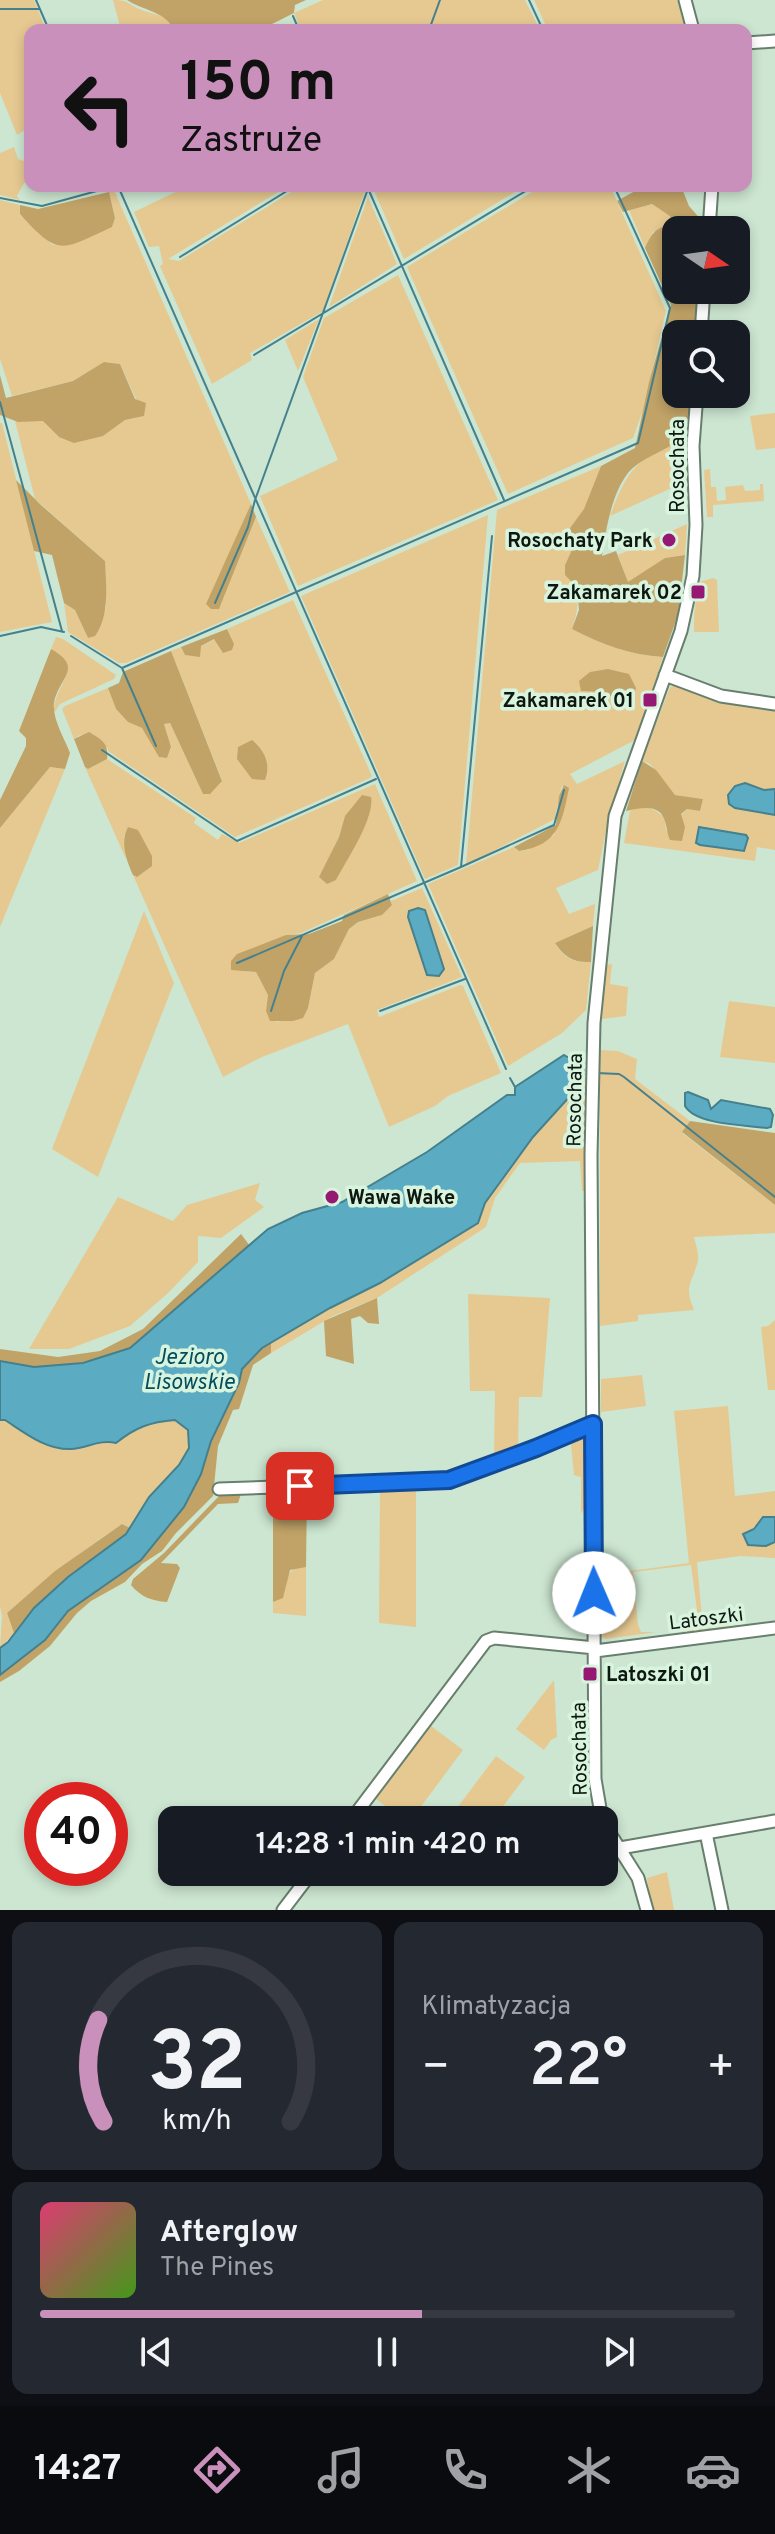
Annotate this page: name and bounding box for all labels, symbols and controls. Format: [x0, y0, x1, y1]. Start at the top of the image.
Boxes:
text: 150 m [180, 50, 336, 120]
icon: left [48, 56, 152, 160]
text: Zastruże [180, 119, 322, 165]
north arrow [662, 216, 750, 304]
map controls [662, 216, 750, 408]
button: search [662, 320, 750, 408]
street label: Rosochata [666, 419, 692, 513]
place label: Rosochaty Park [507, 529, 653, 555]
marker: Rosochaty Park [660, 531, 678, 549]
place label: Zakamarek 02 [547, 581, 682, 607]
marker: Zakamarek 02 [689, 583, 707, 601]
place label: Zakamarek 01 [503, 689, 634, 715]
marker: Zakamarek 01 [641, 691, 659, 709]
street label: Rosochata [562, 1053, 590, 1147]
place label: Wawa Wake [348, 1186, 455, 1212]
marker: Wawa Wake [323, 1188, 341, 1206]
water label: Jezioro Lisowskie [143, 1345, 235, 1397]
pin [266, 1452, 334, 1520]
icon: arrive [278, 1464, 322, 1508]
position arrow [552, 1551, 636, 1635]
street label: Latoszki [668, 1603, 745, 1637]
place label: Latoszki 01 [606, 1663, 711, 1689]
marker: Latoszki 01 [581, 1665, 599, 1683]
street label: Rosochata [567, 1702, 595, 1796]
speed limit sign: 40 [24, 1782, 128, 1886]
text: 14:28 · 1 min · 420 m [255, 1827, 521, 1864]
text: Klimatyzacja [422, 1991, 571, 2024]
text: 32 [147, 2015, 246, 2120]
text: 22° [529, 2031, 627, 2107]
text: − [422, 2041, 450, 2097]
text: + [707, 2041, 735, 2097]
text: km/h [162, 2104, 231, 2140]
text: Afterglow [160, 2215, 298, 2252]
text: The Pines [160, 2252, 274, 2285]
icon: previous [134, 2330, 178, 2374]
icon: pause [365, 2330, 409, 2374]
icon: next [597, 2330, 641, 2374]
icon: directions [189, 2442, 245, 2498]
icon: music [313, 2442, 369, 2498]
icon: phone [437, 2442, 493, 2498]
icon: climate [561, 2442, 617, 2498]
icon: car [685, 2442, 741, 2498]
text: 14:27 [34, 2447, 121, 2493]

